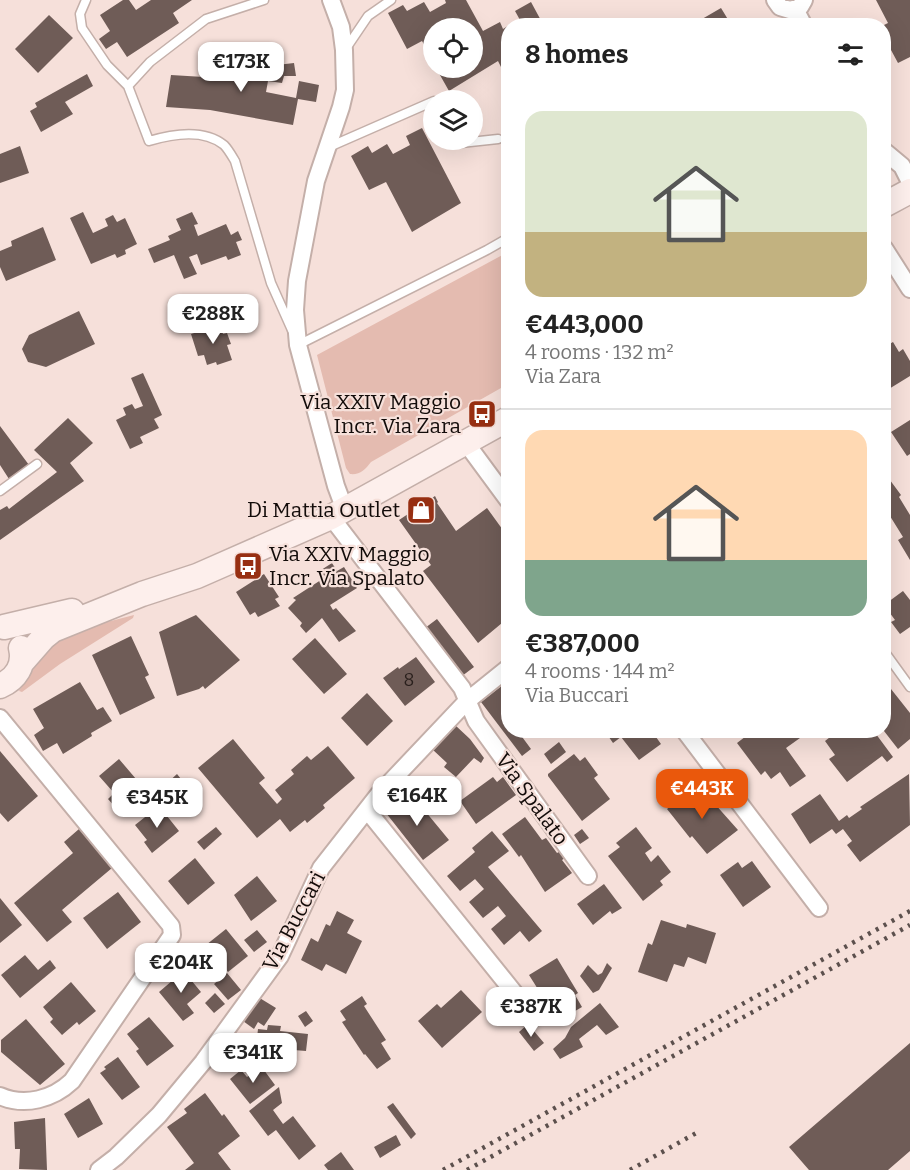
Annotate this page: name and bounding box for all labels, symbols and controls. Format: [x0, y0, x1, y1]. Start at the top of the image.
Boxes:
map controls [423, 18, 483, 150]
button: locate [423, 18, 483, 78]
icon: filters [834, 38, 867, 71]
text: 8 homes [525, 39, 629, 70]
pin: €173K [199, 42, 283, 93]
text: €173K [212, 49, 270, 73]
button: layers [423, 90, 483, 150]
icon: home [642, 150, 750, 258]
pin: €288K [171, 294, 255, 345]
text: €288K [181, 301, 245, 325]
text: €443,000 [525, 309, 644, 340]
text: 4 rooms · 132 m² [525, 340, 674, 364]
text: Via Zara [525, 364, 601, 388]
place label: Via XXIV Maggio Incr. Via Zara [300, 389, 462, 439]
bus stop icon: Via XXIV Maggio Incr. Via Zara [466, 398, 498, 430]
icon: home [642, 469, 750, 577]
shop icon: Di Mattia Outlet [405, 494, 437, 526]
place label: Di Mattia Outlet [247, 497, 400, 523]
place label: Via XXIV Maggio Incr. Via Spalato [269, 541, 430, 591]
bus stop icon: Via XXIV Maggio Incr. Via Spalato [232, 550, 264, 582]
text: €387,000 [525, 628, 640, 659]
text: 4 rooms · 144 m² [525, 659, 675, 683]
house number: 8 [404, 669, 414, 691]
text: Via Buccari [525, 683, 629, 707]
street label: Via Spalato [490, 748, 574, 850]
pin: €443K [660, 769, 744, 820]
pin: €164K [375, 776, 459, 827]
text: €443K [670, 776, 734, 800]
pin: €345K [115, 778, 199, 829]
text: €164K [387, 783, 447, 807]
text: €345K [126, 785, 188, 809]
street label: Via Buccari [257, 867, 331, 975]
pin: €204K [139, 943, 223, 994]
text: €204K [149, 950, 213, 974]
pin: €387K [489, 987, 573, 1038]
text: €387K [500, 994, 562, 1018]
pin: €341K [211, 1033, 295, 1084]
text: €341K [223, 1040, 283, 1064]

